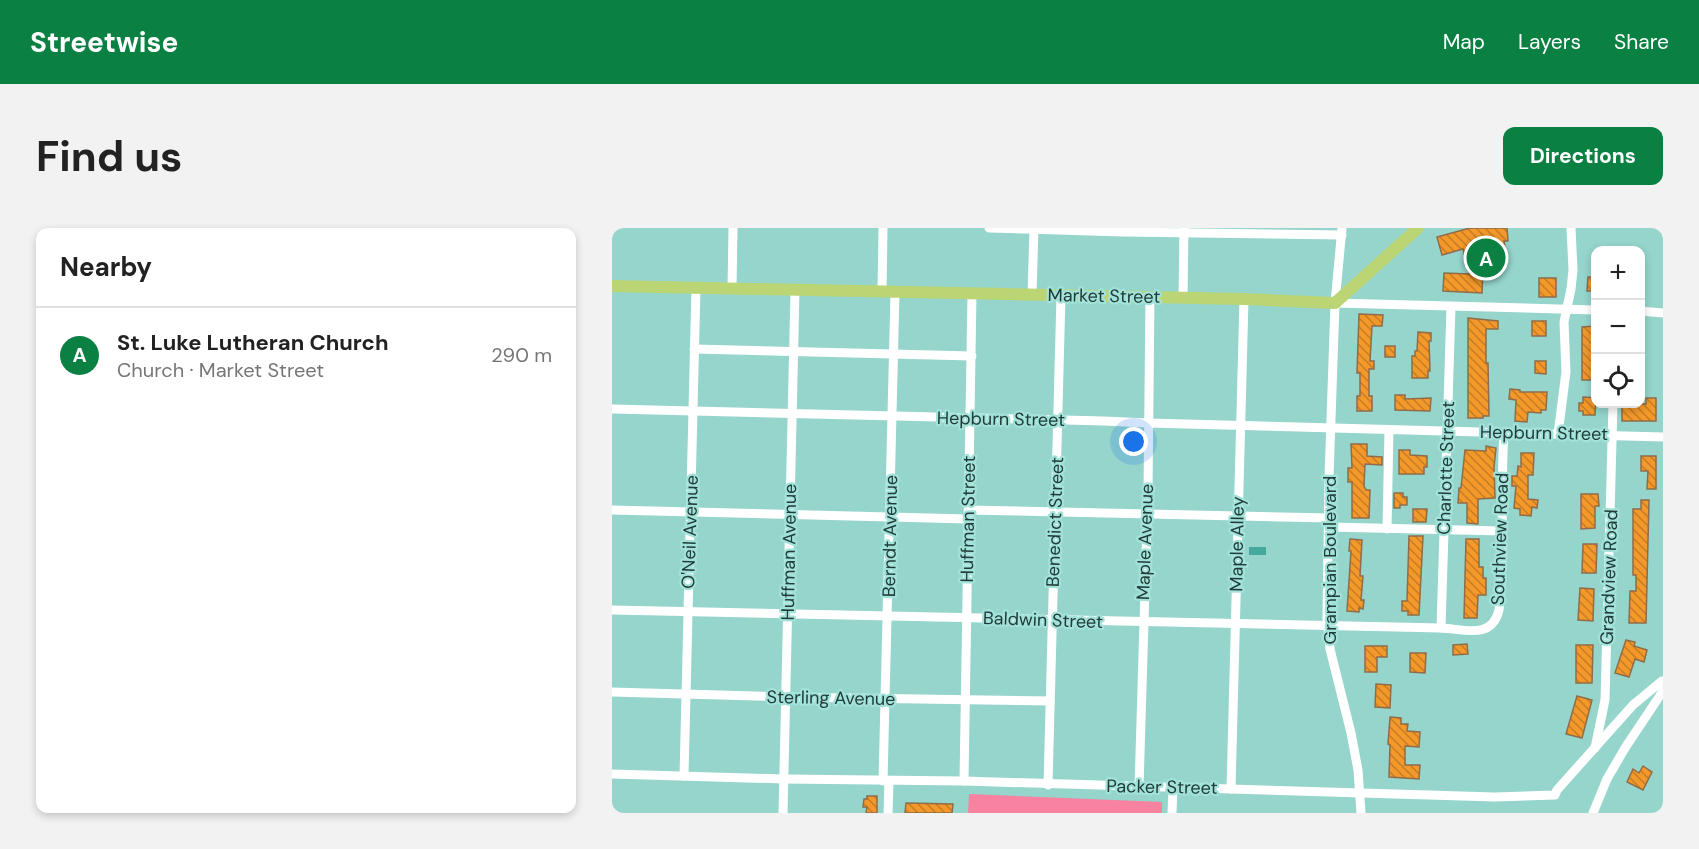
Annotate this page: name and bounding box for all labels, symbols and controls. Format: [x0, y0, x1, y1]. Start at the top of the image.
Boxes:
text: Streetwise [30, 24, 178, 61]
text: Map [1443, 28, 1485, 56]
text: Layers [1518, 28, 1581, 56]
text: Share [1614, 28, 1669, 56]
button: Directions [1503, 127, 1663, 185]
text: Find us [36, 129, 182, 184]
pin: A [1466, 236, 1506, 280]
map controls [1591, 246, 1645, 408]
button: + [1591, 246, 1645, 300]
text: Nearby [60, 250, 152, 284]
street label: Market Street [1047, 283, 1161, 309]
button: − [1591, 300, 1645, 354]
text: St. Luke Lutheran Church [117, 328, 389, 357]
text: A [72, 342, 87, 368]
text: 290 m [491, 342, 552, 368]
button: locate [1591, 354, 1645, 408]
text: Church · Market Street [117, 357, 324, 383]
street label: Charlotte Street [1432, 401, 1460, 535]
street label: Hepburn Street [937, 406, 1065, 432]
street label: Hepburn Street [1480, 420, 1608, 446]
your location [1119, 427, 1148, 456]
street label: Huffman Street [955, 455, 981, 583]
street label: Benedict Street [1041, 457, 1069, 587]
street label: Southview Road [1486, 472, 1514, 606]
street label: O'Neil Avenue [676, 475, 704, 589]
street label: Berndt Avenue [877, 475, 903, 597]
street label: Grampian Boulevard [1318, 476, 1342, 644]
street label: Huffman Avenue [776, 483, 802, 621]
street label: Maple Avenue [1131, 483, 1159, 601]
street label: Maple Alley [1224, 496, 1250, 592]
street label: Grandview Road [1595, 509, 1623, 645]
street label: Baldwin Street [983, 606, 1103, 634]
street label: Sterling Avenue [766, 685, 896, 711]
street label: Packer Street [1106, 774, 1218, 800]

